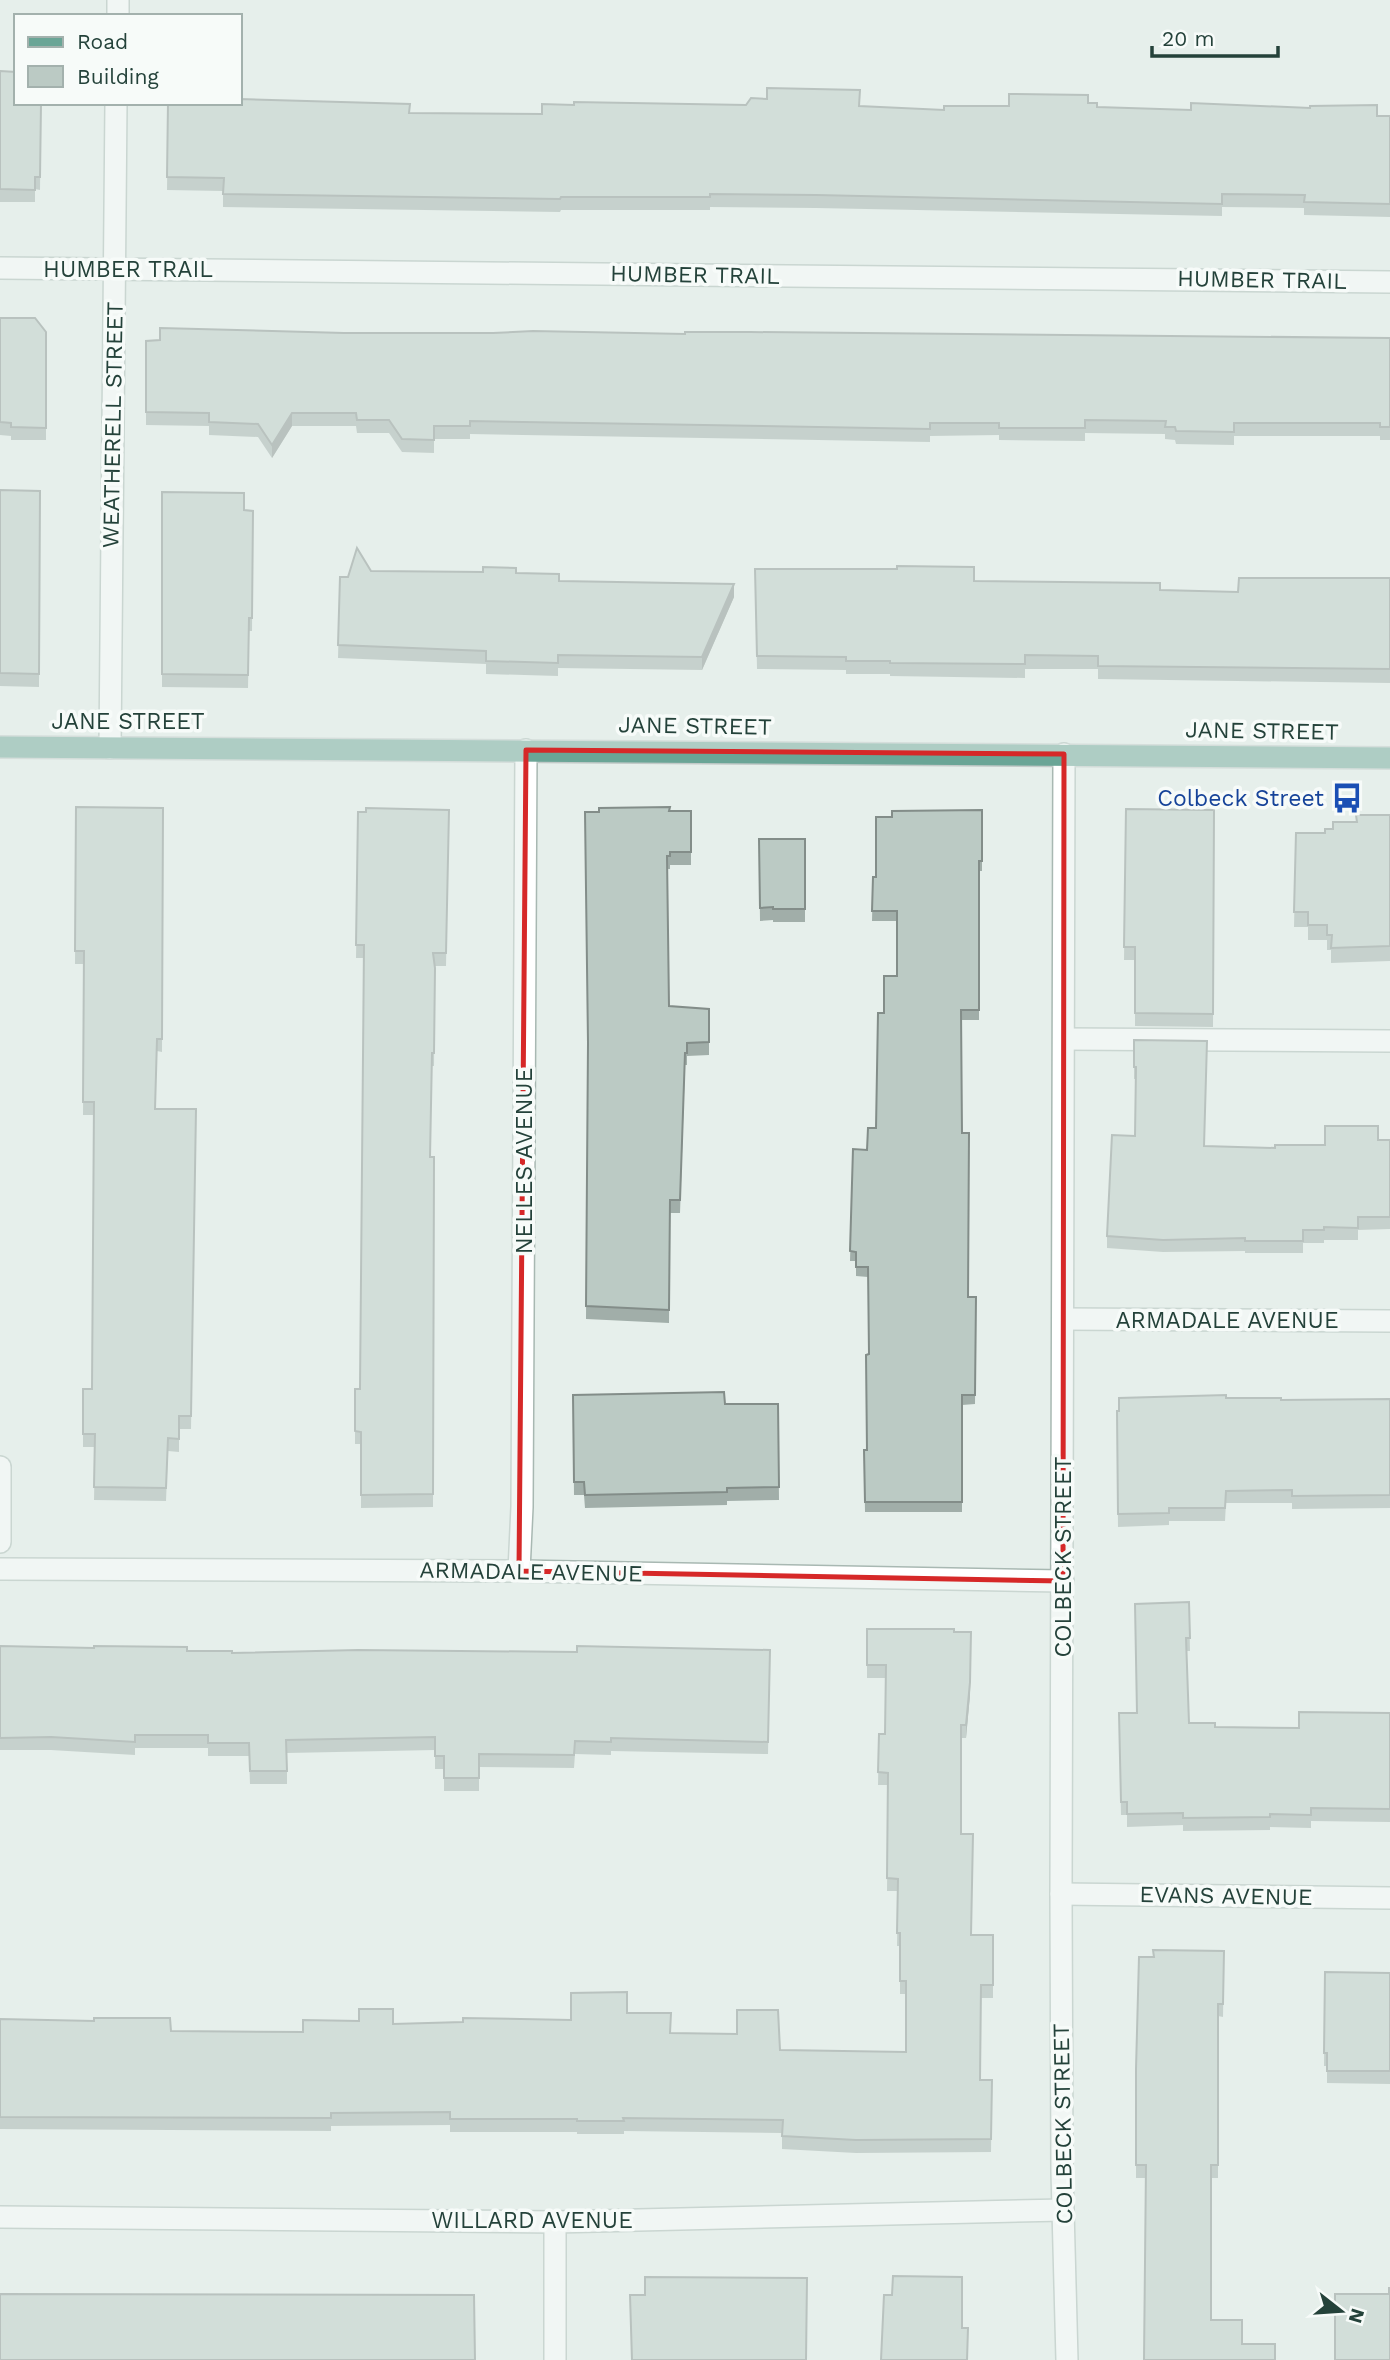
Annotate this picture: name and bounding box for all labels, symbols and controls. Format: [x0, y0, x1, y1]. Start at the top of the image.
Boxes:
legend [14, 14, 242, 105]
scale bar [1152, 14, 1278, 58]
text: 20 m [1162, 26, 1214, 51]
text: Road [77, 29, 128, 54]
text: Building [77, 64, 159, 89]
street label: HUMBER TRAIL [43, 256, 213, 283]
street label: HUMBER TRAIL [610, 260, 780, 290]
street label: HUMBER TRAIL [1177, 265, 1347, 295]
street label: WEATHERELL STREET [97, 301, 129, 548]
street label: JANE STREET [51, 708, 205, 735]
street label: JANE STREET [618, 711, 772, 741]
street label: JANE STREET [1185, 716, 1339, 746]
bus stop icon: Colbeck Street [1330, 781, 1364, 815]
place label: Colbeck Street [1157, 785, 1324, 812]
street label: NELLES AVENUE [511, 1068, 538, 1254]
street label: ARMADALE AVENUE [1115, 1307, 1339, 1334]
street label: COLBECK STREET [1050, 1456, 1077, 1657]
street label: ARMADALE AVENUE [419, 1557, 643, 1587]
street label: EVANS AVENUE [1139, 1881, 1313, 1911]
street label: COLBECK STREET [1048, 2023, 1078, 2225]
street label: WILLARD AVENUE [431, 2207, 633, 2234]
north arrow [1306, 2276, 1376, 2346]
text: N [1344, 2306, 1370, 2326]

